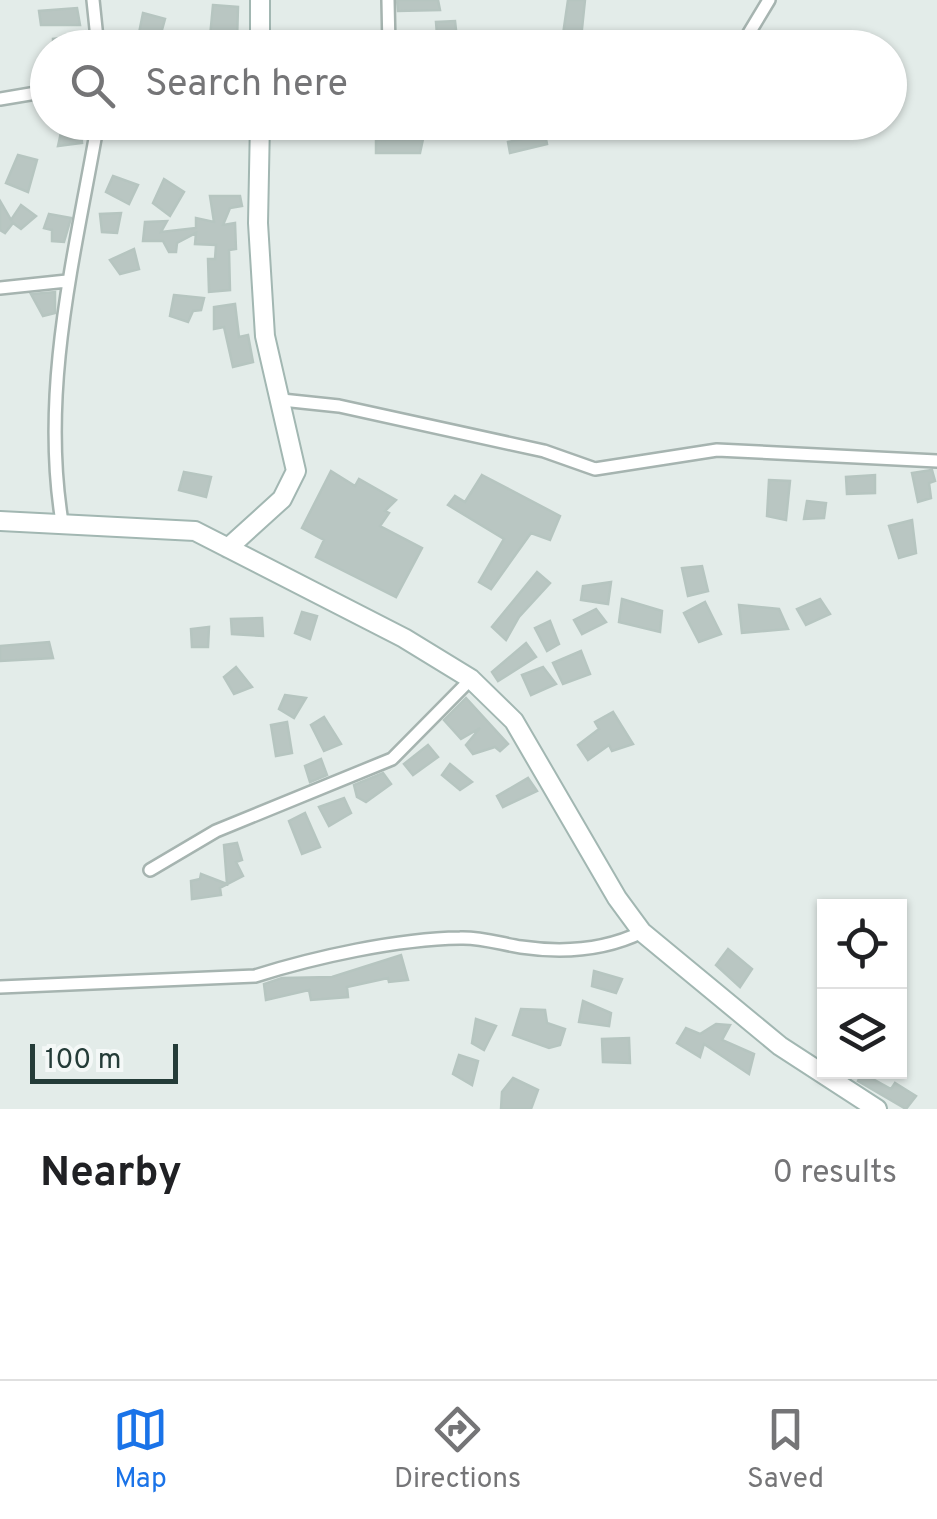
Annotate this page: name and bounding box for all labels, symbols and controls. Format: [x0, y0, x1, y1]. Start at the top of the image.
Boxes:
search box [30, 30, 907, 140]
icon: search [65, 58, 120, 113]
text: Search here [145, 61, 348, 110]
map controls [817, 899, 907, 1079]
button: locate [817, 899, 907, 989]
button: layers [817, 989, 907, 1079]
scale bar [30, 1039, 178, 1084]
text: 100 m [45, 1043, 121, 1079]
text: Nearby [40, 1148, 182, 1201]
text: 0 results [772, 1154, 897, 1194]
tab: Map [113, 1402, 168, 1498]
tab: Directions [394, 1402, 521, 1498]
tab: Saved [747, 1402, 824, 1498]

